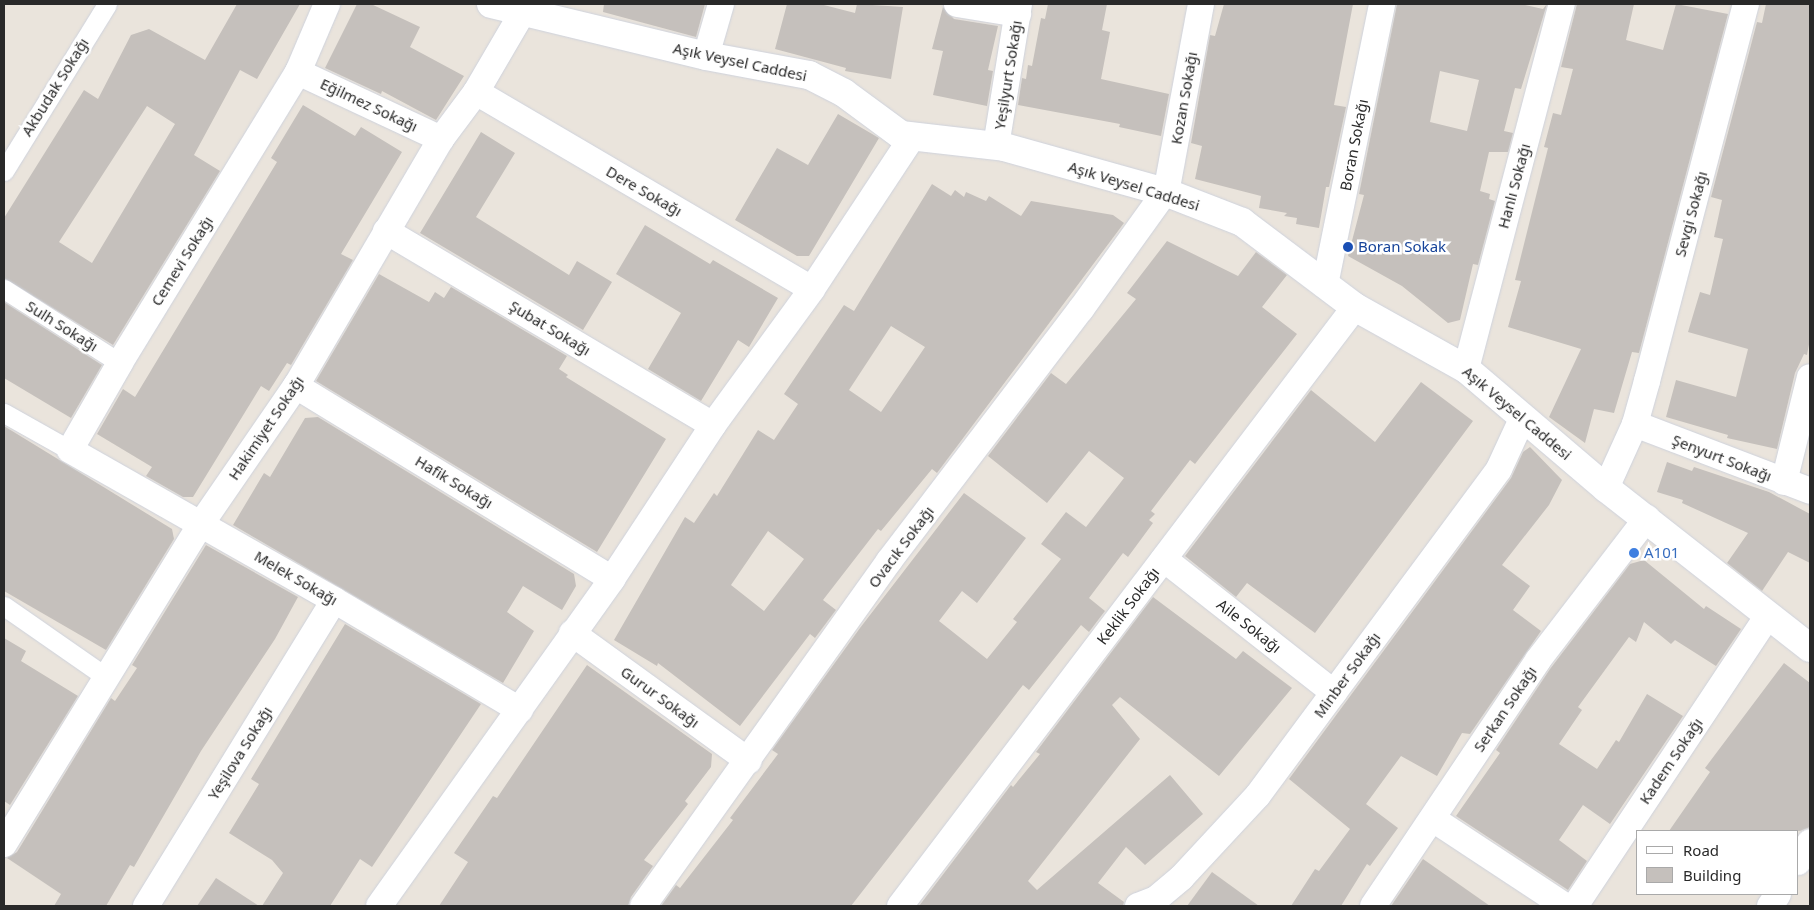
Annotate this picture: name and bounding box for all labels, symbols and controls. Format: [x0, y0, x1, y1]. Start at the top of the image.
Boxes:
street label: Yeşilyurt Sokağı [990, 19, 1026, 131]
street label: Akbudak Sokağı [18, 35, 92, 139]
street label: Aşık Veysel Caddesi [671, 39, 809, 85]
street label: Kozan Sokağı [1167, 50, 1201, 146]
street label: Eğilmez Sokağı [317, 75, 421, 135]
street label: Boran Sokağı [1336, 98, 1372, 192]
street label: Hanlı Sokağı [1494, 142, 1534, 230]
street label: Aşık Veysel Caddesi [1066, 157, 1202, 215]
street label: Dere Sokağı [603, 162, 685, 220]
street label: Sevgi Sokağı [1671, 169, 1711, 259]
street label: Cemevi Sokağı [147, 213, 217, 309]
place label: Boran Sokak [1358, 238, 1446, 256]
marker: Boran Sokak [1342, 241, 1354, 253]
street label: Sulh Sokağı [23, 297, 101, 355]
street label: Şubat Sokağı [506, 297, 594, 359]
street label: Aşık Veysel Caddesi [1459, 362, 1575, 464]
street label: Hakimiyet Sokağı [225, 373, 307, 483]
street label: Şenyurt Sokağı [1670, 431, 1774, 485]
street label: Hafik Sokağı [412, 452, 496, 512]
street label: Ovacık Sokağı [864, 503, 938, 591]
place label: A101 [1644, 544, 1679, 562]
street label: Melek Sokağı [251, 547, 341, 609]
marker: A101 [1628, 547, 1640, 559]
street label: Keklik Sokağı [1093, 564, 1163, 648]
street label: Aile Sokağı [1213, 595, 1285, 657]
street label: Minber Sokağı [1310, 629, 1384, 721]
street label: Gurur Sokağı [617, 663, 703, 731]
street label: Serkan Sokağı [1470, 663, 1540, 755]
street label: Yeşilova Sokağı [204, 703, 276, 803]
street label: Kadem Sokağı [1636, 714, 1706, 808]
legend [1636, 830, 1799, 895]
text: Road [1683, 840, 1719, 860]
text: Building [1683, 865, 1741, 885]

